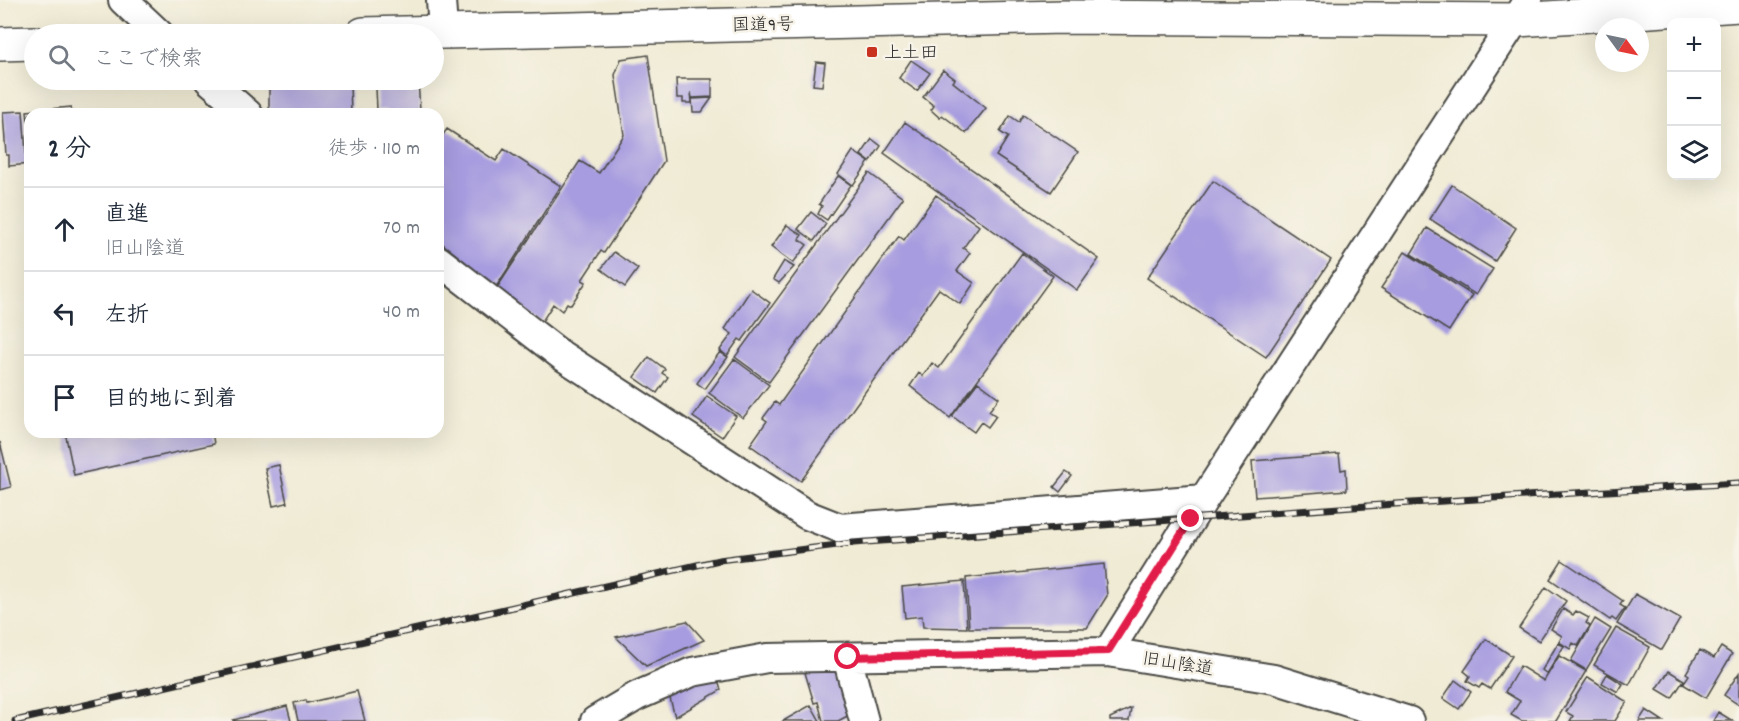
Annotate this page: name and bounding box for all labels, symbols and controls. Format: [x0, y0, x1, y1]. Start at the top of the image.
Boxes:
street label: 国道9号 [732, 13, 794, 40]
north arrow [1595, 18, 1649, 72]
map controls [1667, 18, 1721, 180]
button: + [1667, 18, 1721, 72]
search box [24, 24, 444, 90]
icon: search [45, 41, 78, 74]
place label: 上土田 [884, 42, 938, 67]
text: ここで検索 [93, 45, 203, 76]
marker: 上土田 [865, 45, 879, 59]
button: − [1667, 72, 1721, 126]
button: layers [1667, 126, 1721, 180]
text: 2 分 [48, 132, 91, 169]
text: 徒歩 · 110 m [328, 136, 420, 164]
text: 直進 [105, 200, 149, 231]
icon: ahead [48, 213, 81, 246]
text: 70 m [383, 215, 420, 243]
text: 旧山陰道 [105, 236, 185, 264]
icon: left [48, 297, 81, 330]
text: 40 m [382, 299, 420, 327]
text: 左折 [105, 301, 149, 332]
icon: arrive [48, 381, 81, 414]
text: 目的地に到着 [105, 385, 237, 416]
route end [1177, 505, 1203, 531]
route start [834, 643, 860, 669]
street label: 旧山陰道 [1140, 647, 1215, 683]

